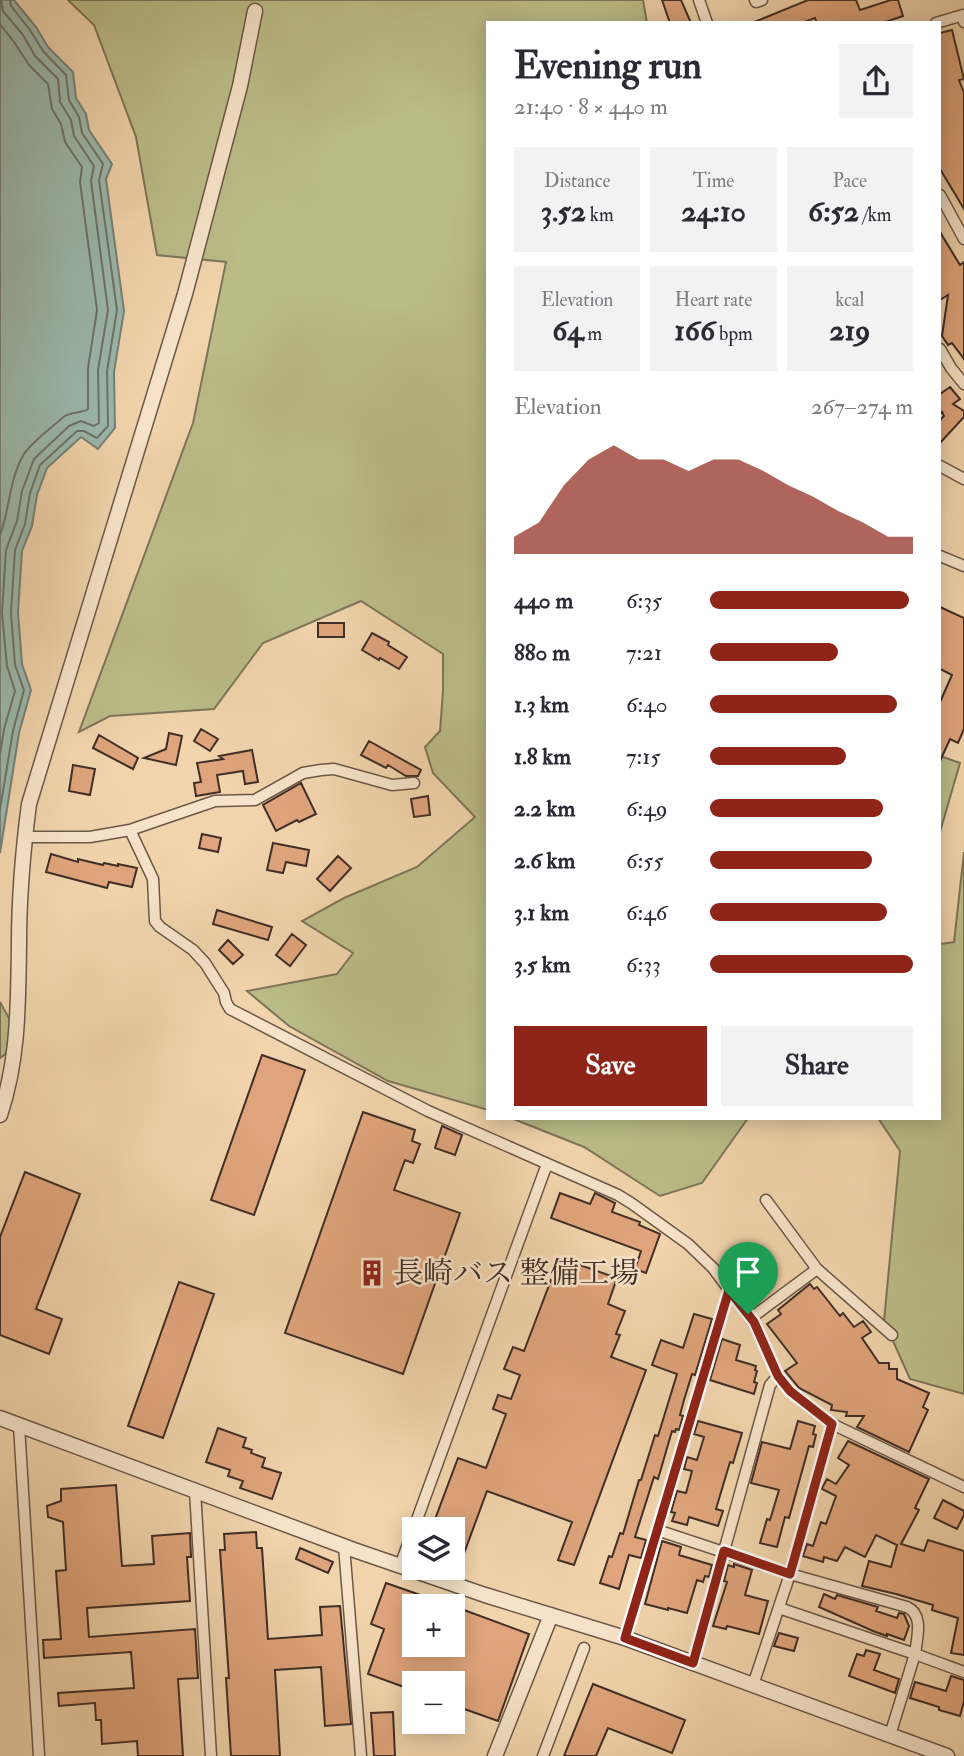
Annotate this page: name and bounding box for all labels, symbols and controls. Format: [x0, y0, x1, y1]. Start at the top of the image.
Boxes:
text: Evening run [514, 42, 702, 90]
button: share [839, 44, 913, 118]
text: 21:40 · 8 × 440 m [514, 92, 668, 121]
text: Distance [544, 169, 610, 193]
text: Time [693, 169, 734, 193]
text: Pace [833, 169, 867, 193]
text: 3.52 [541, 193, 586, 230]
text: 24:10 [681, 193, 746, 230]
text: 6:52 [808, 193, 859, 230]
text: km [586, 203, 614, 227]
text: /km [859, 203, 892, 227]
text: Elevation [541, 288, 613, 312]
text: Heart rate [675, 288, 752, 312]
text: kcal [835, 288, 864, 312]
text: 64 [552, 312, 583, 349]
text: 166 [674, 312, 715, 349]
text: 219 [829, 312, 870, 349]
text: m [583, 322, 602, 346]
text: bpm [715, 322, 753, 346]
text: Elevation [514, 392, 602, 421]
text: 267–274 m [811, 392, 913, 421]
text: 440 m [514, 586, 573, 615]
text: 6:35 [626, 586, 662, 615]
text: 880 m [514, 638, 570, 667]
text: 7:21 [626, 638, 662, 667]
text: 1.3 km [514, 690, 569, 719]
text: 6:40 [626, 690, 667, 719]
text: 1.8 km [514, 742, 571, 771]
text: 7:15 [626, 742, 661, 771]
text: 2.2 km [514, 794, 575, 823]
text: 6:49 [626, 794, 667, 823]
text: 2.6 km [514, 846, 575, 875]
text: 6:55 [626, 846, 664, 875]
text: 3.1 km [514, 898, 569, 927]
text: 6:46 [626, 898, 667, 927]
text: 3.5 km [514, 950, 571, 979]
text: 6:33 [626, 950, 661, 979]
button: Save [514, 1026, 707, 1106]
button: Share [721, 1026, 913, 1106]
pin [718, 1242, 778, 1314]
icon: arrive [729, 1253, 767, 1291]
place label: 長崎バス 整備工場 [393, 1255, 639, 1292]
building icon: 長崎バス 整備工場 [357, 1258, 387, 1288]
map controls [402, 1517, 465, 1734]
button: layers [402, 1517, 465, 1580]
button: + [402, 1594, 465, 1657]
button: − [402, 1671, 465, 1734]

